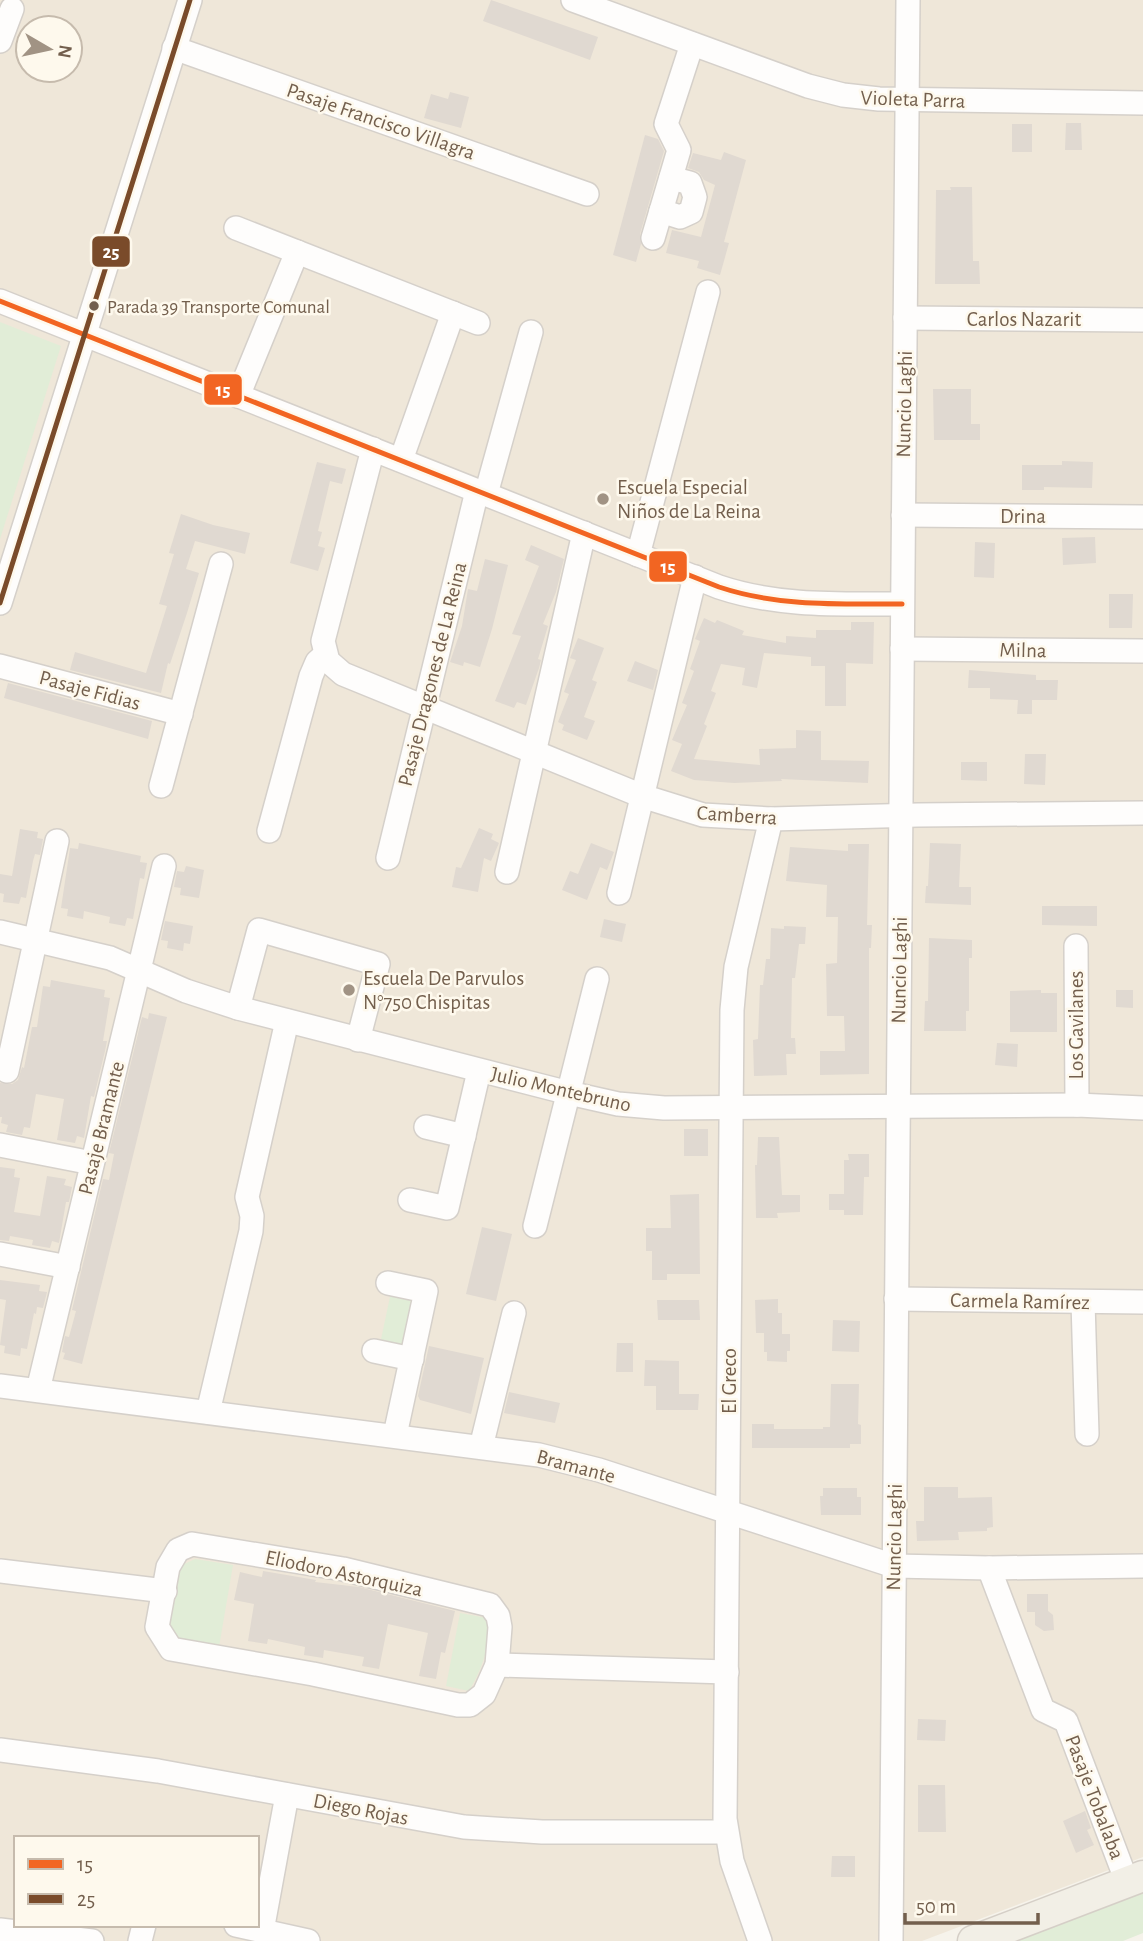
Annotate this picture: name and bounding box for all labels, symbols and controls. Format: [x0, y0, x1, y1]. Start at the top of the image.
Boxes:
north arrow [14, 14, 84, 84]
text: N [54, 43, 75, 59]
street label: Pasaje Francisco Villagra [284, 79, 478, 164]
street label: Violeta Parra [860, 87, 966, 112]
line badge: 25 [91, 235, 131, 268]
text: 25 [102, 243, 120, 262]
place label: Parada 39 Transporte Comunal [107, 298, 330, 317]
marker: Parada 39 Transporte Comunal [87, 299, 101, 313]
street label: Carlos Nazarit [967, 309, 1081, 330]
street label: Nuncio Laghi [893, 350, 916, 458]
line badge: 15 [203, 373, 243, 406]
text: 15 [215, 381, 231, 400]
place label: Escuela Especial Niños de La Reina [617, 477, 761, 522]
marker: Escuela Especial Niños de La Reina [595, 491, 611, 507]
street label: Drina [1000, 506, 1046, 527]
line badge: 15 [648, 550, 688, 583]
text: 15 [660, 558, 676, 577]
street label: Pasaje Dragones de La Reina [394, 560, 471, 788]
street label: Milna [999, 640, 1047, 661]
street label: Pasaje Fidias [37, 667, 143, 714]
street label: Camberra [696, 802, 778, 829]
street label: Nuncio Laghi [888, 916, 911, 1024]
place label: Escuela De Parvulos N°750 Chispitas [363, 968, 524, 1013]
street label: Los Gavilanes [1066, 971, 1087, 1079]
marker: Escuela De Parvulos N°750 Chispitas [341, 982, 357, 998]
street label: Pasaje Bramante [75, 1059, 128, 1197]
street label: Julio Montebruno [489, 1063, 633, 1116]
street label: Carmela Ramírez [950, 1290, 1090, 1313]
street label: El Greco [719, 1348, 740, 1414]
street label: Bramante [534, 1446, 617, 1487]
street label: Nuncio Laghi [883, 1483, 906, 1591]
street label: Eliodoro Astorquiza [263, 1547, 425, 1600]
street label: Pasaje Tobalaba [1061, 1732, 1128, 1863]
street label: Diego Rojas [312, 1790, 410, 1829]
legend [14, 1836, 259, 1927]
text: 15 [77, 1854, 93, 1875]
scale bar [905, 1882, 1038, 1926]
text: 25 [77, 1889, 95, 1910]
text: 50 m [916, 1896, 956, 1917]

